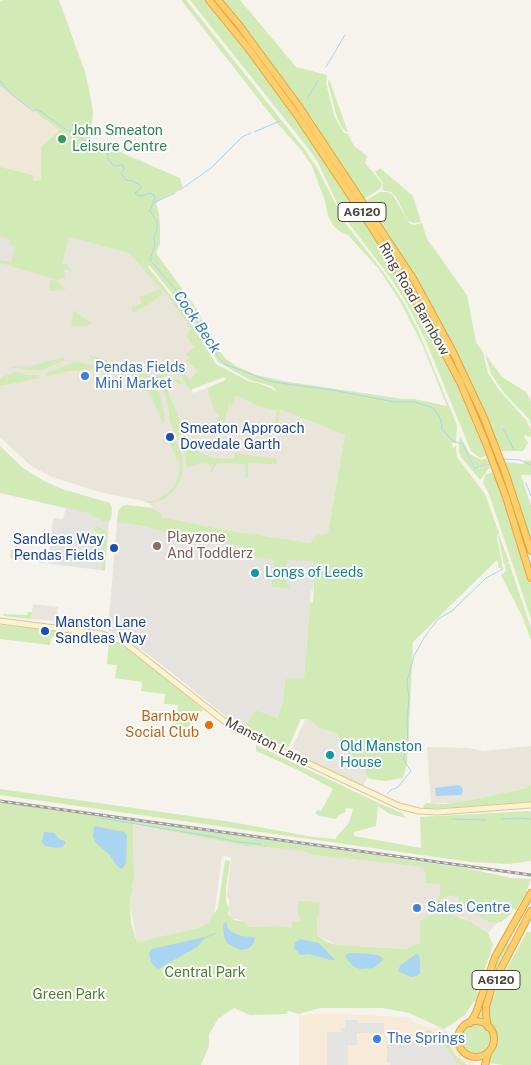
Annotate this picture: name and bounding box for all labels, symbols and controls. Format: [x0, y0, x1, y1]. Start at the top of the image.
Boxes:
place label: John Smeaton Leisure Centre [72, 123, 167, 156]
marker: John Smeaton Leisure Centre [56, 133, 68, 145]
road number: A6120 [338, 202, 386, 222]
street label: Ring Road Barnbow [375, 240, 453, 358]
water label: Cock Beck [170, 287, 224, 357]
place label: Pendas Fields Mini Market [95, 360, 185, 392]
marker: Pendas Fields Mini Market [79, 370, 91, 382]
place label: Smeaton Approach Dovedale Garth [180, 421, 305, 454]
marker: Smeaton Approach Dovedale Garth [164, 431, 176, 443]
place label: Playzone And Toddlerz [167, 530, 253, 562]
place label: Sandleas Way Pendas Fields [13, 532, 104, 564]
marker: Playzone And Toddlerz [151, 540, 163, 552]
marker: Sandleas Way Pendas Fields [108, 542, 120, 554]
place label: Longs of Leeds [265, 565, 363, 581]
marker: Longs of Leeds [249, 567, 261, 579]
place label: Manston Lane Sandleas Way [55, 615, 146, 648]
marker: Manston Lane Sandleas Way [39, 625, 51, 637]
place label: Barnbow Social Club [125, 709, 199, 742]
street label: Manston Lane [223, 714, 311, 770]
marker: Barnbow Social Club [203, 719, 215, 731]
place label: Old Manston House [340, 739, 422, 772]
marker: Old Manston House [324, 749, 336, 761]
place label: Sales Centre [427, 900, 510, 916]
marker: Sales Centre [411, 902, 423, 914]
park label: Central Park [164, 965, 246, 981]
road number: A6120 [472, 970, 520, 990]
park label: Green Park [33, 987, 105, 1003]
place label: The Springs [387, 1031, 465, 1047]
marker: The Springs [371, 1033, 383, 1045]

